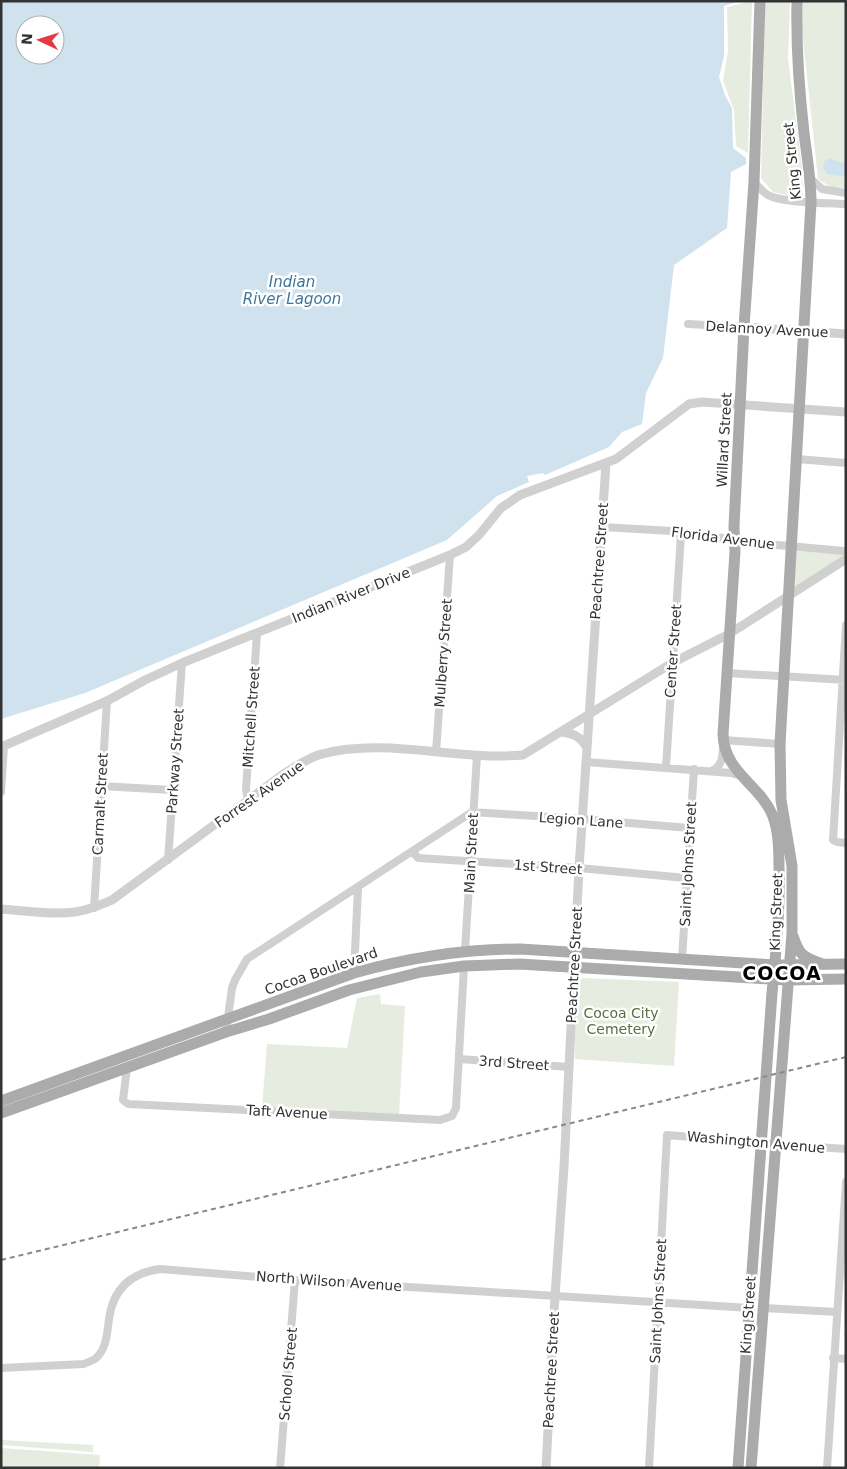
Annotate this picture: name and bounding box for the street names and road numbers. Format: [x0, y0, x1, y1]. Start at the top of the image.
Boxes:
street label: King Street [780, 121, 804, 201]
street label: Delannoy Avenue [705, 318, 829, 340]
street label: Willard Street [714, 392, 735, 488]
street label: Peachtree Street [587, 502, 611, 620]
street label: Florida Avenue [670, 524, 776, 552]
street label: Indian River Drive [290, 564, 412, 626]
street label: Mulberry Street [431, 598, 455, 708]
street label: Center Street [662, 603, 684, 699]
street label: Mitchell Street [239, 665, 263, 768]
street label: Parkway Street [163, 707, 187, 814]
street label: Carmalt Street [89, 752, 111, 856]
street label: Forrest Avenue [211, 757, 307, 831]
street label: Saint Johns Street [677, 801, 699, 927]
street label: Legion Lane [538, 809, 624, 831]
street label: Main Street [461, 812, 481, 894]
street label: 1st Street [513, 857, 583, 877]
street label: King Street [767, 872, 785, 951]
street label: Peachtree Street [563, 906, 585, 1024]
street label: Cocoa Boulevard [262, 944, 380, 998]
street label: 3rd Street [478, 1053, 550, 1073]
street label: Taft Avenue [245, 1102, 328, 1122]
street label: Washington Avenue [686, 1128, 826, 1156]
street label: Saint Johns Street [647, 1238, 669, 1364]
street label: North Wilson Avenue [256, 1268, 402, 1294]
street label: King Street [737, 1275, 759, 1354]
street label: Peachtree Street [540, 1311, 562, 1429]
street label: School Street [276, 1326, 300, 1421]

